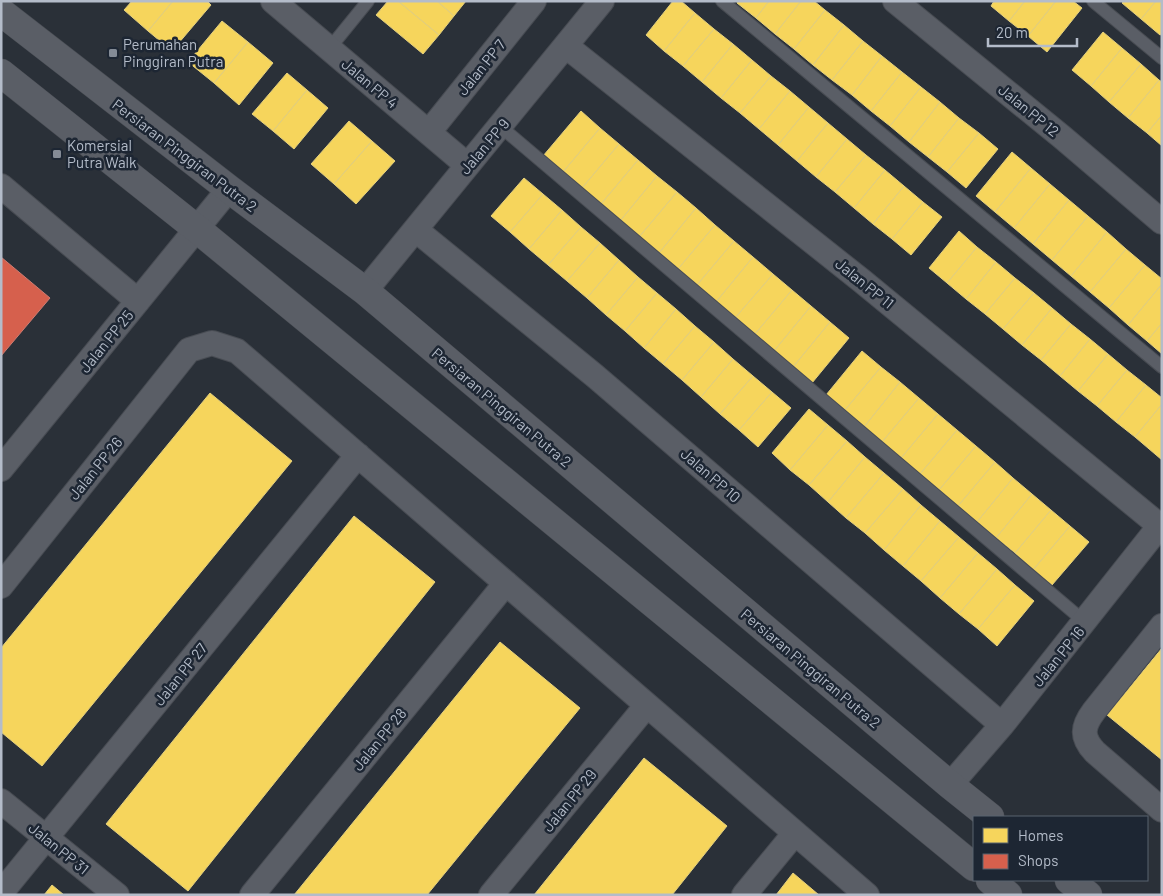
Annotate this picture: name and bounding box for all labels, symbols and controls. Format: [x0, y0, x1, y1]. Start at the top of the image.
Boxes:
scale bar [988, 15, 1077, 47]
text: 20 m [996, 23, 1028, 41]
place label: Perumahan Pinggiran Putra [123, 35, 223, 70]
street label: Jalan PP 7 [453, 36, 509, 98]
marker: Perumahan Pinggiran Putra [107, 47, 119, 59]
street label: Jalan PP 4 [338, 54, 402, 112]
street label: Jalan PP 12 [995, 80, 1063, 140]
street label: Persiaran Pinggiran Putra 2 [109, 95, 261, 215]
street label: Jalan PP 9 [456, 115, 512, 177]
place label: Komersial Putra Walk [67, 136, 137, 171]
marker: Komersial Putra Walk [51, 148, 63, 160]
street label: Jalan PP 11 [832, 254, 898, 312]
street label: Jalan PP 25 [75, 306, 137, 376]
street label: Persiaran Pinggiran Putra 2 [429, 343, 575, 471]
street label: Jalan PP 26 [64, 433, 126, 503]
street label: Jalan PP 10 [678, 444, 744, 506]
street label: Persiaran Pinggiran Putra 2 [738, 604, 884, 732]
street label: Jalan PP 16 [1028, 622, 1088, 690]
street label: Jalan PP 27 [150, 639, 210, 709]
street label: Jalan PP 28 [348, 704, 410, 774]
street label: Jalan PP 29 [538, 765, 600, 835]
legend [973, 816, 1148, 881]
street label: Jalan PP 31 [25, 818, 93, 878]
text: Homes [1018, 826, 1063, 844]
text: Shops [1018, 851, 1058, 869]

